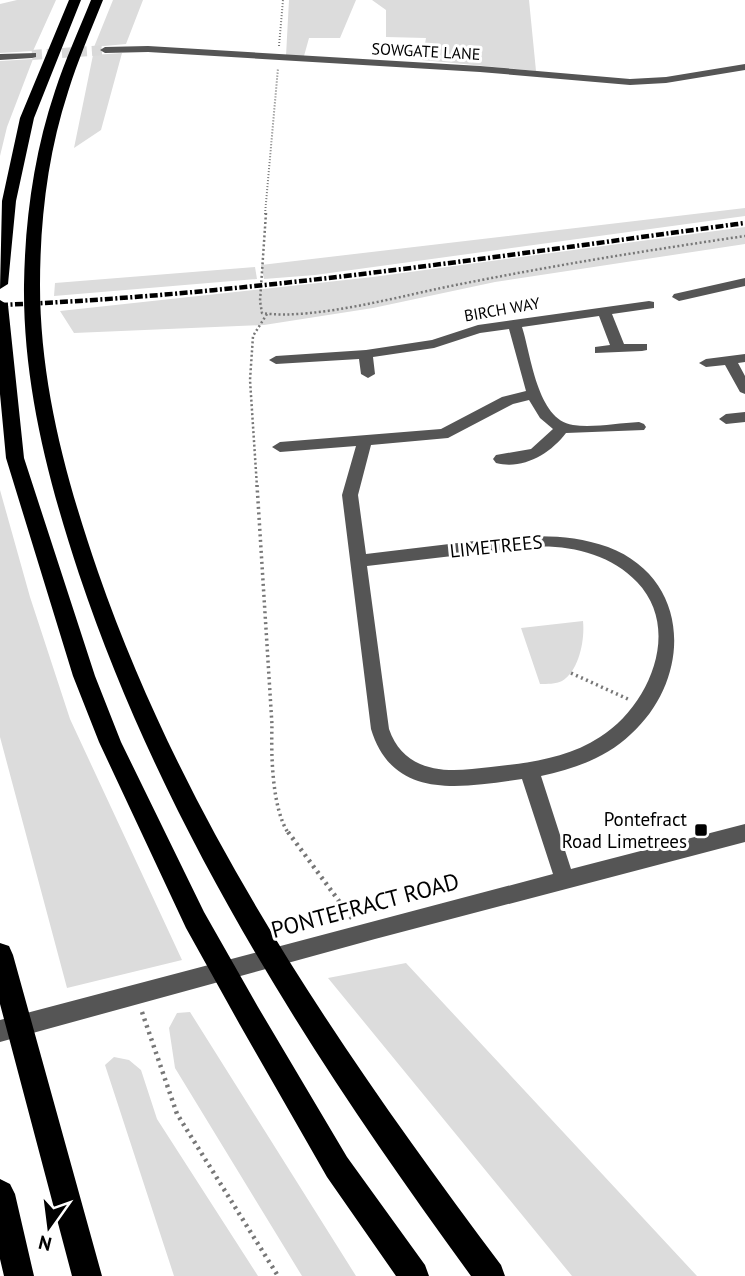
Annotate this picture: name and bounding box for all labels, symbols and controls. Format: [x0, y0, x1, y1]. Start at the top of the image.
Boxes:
street label: SOWGATE LANE [371, 38, 481, 64]
street label: BIRCH WAY [463, 292, 542, 326]
street label: LIMETREES [449, 529, 543, 563]
place label: Pontefract Road Limetrees [562, 807, 688, 853]
marker: Pontefract Road Limetrees [693, 822, 709, 838]
street label: PONTEFRACT ROAD [268, 866, 462, 944]
north arrow [14, 1192, 84, 1262]
text: N [36, 1230, 54, 1257]

